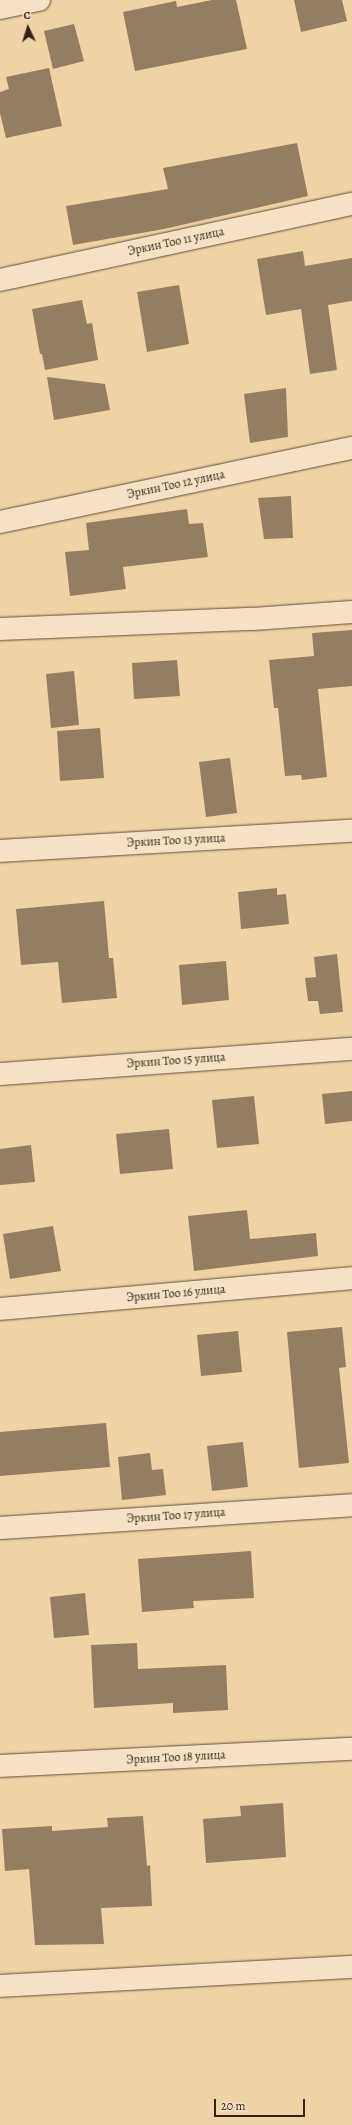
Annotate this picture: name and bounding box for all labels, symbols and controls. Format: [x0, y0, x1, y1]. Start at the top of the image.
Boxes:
north arrow [8, 8, 48, 48]
text: С [23, 8, 31, 23]
street label: Эркин Тоо 11 улица [127, 225, 225, 259]
street label: Эркин Тоо 12 улица [126, 468, 226, 502]
street label: Эркин Тоо 13 улица [126, 831, 226, 851]
street label: Эркин Тоо 15 улица [126, 1050, 226, 1072]
street label: Эркин Тоо 16 улица [126, 1282, 226, 1306]
street label: Эркин Тоо 17 улица [126, 1505, 226, 1527]
street label: Эркин Тоо 18 улица [126, 1748, 226, 1768]
scale bar [216, 2091, 307, 2117]
text: 20 m [221, 2098, 245, 2114]

